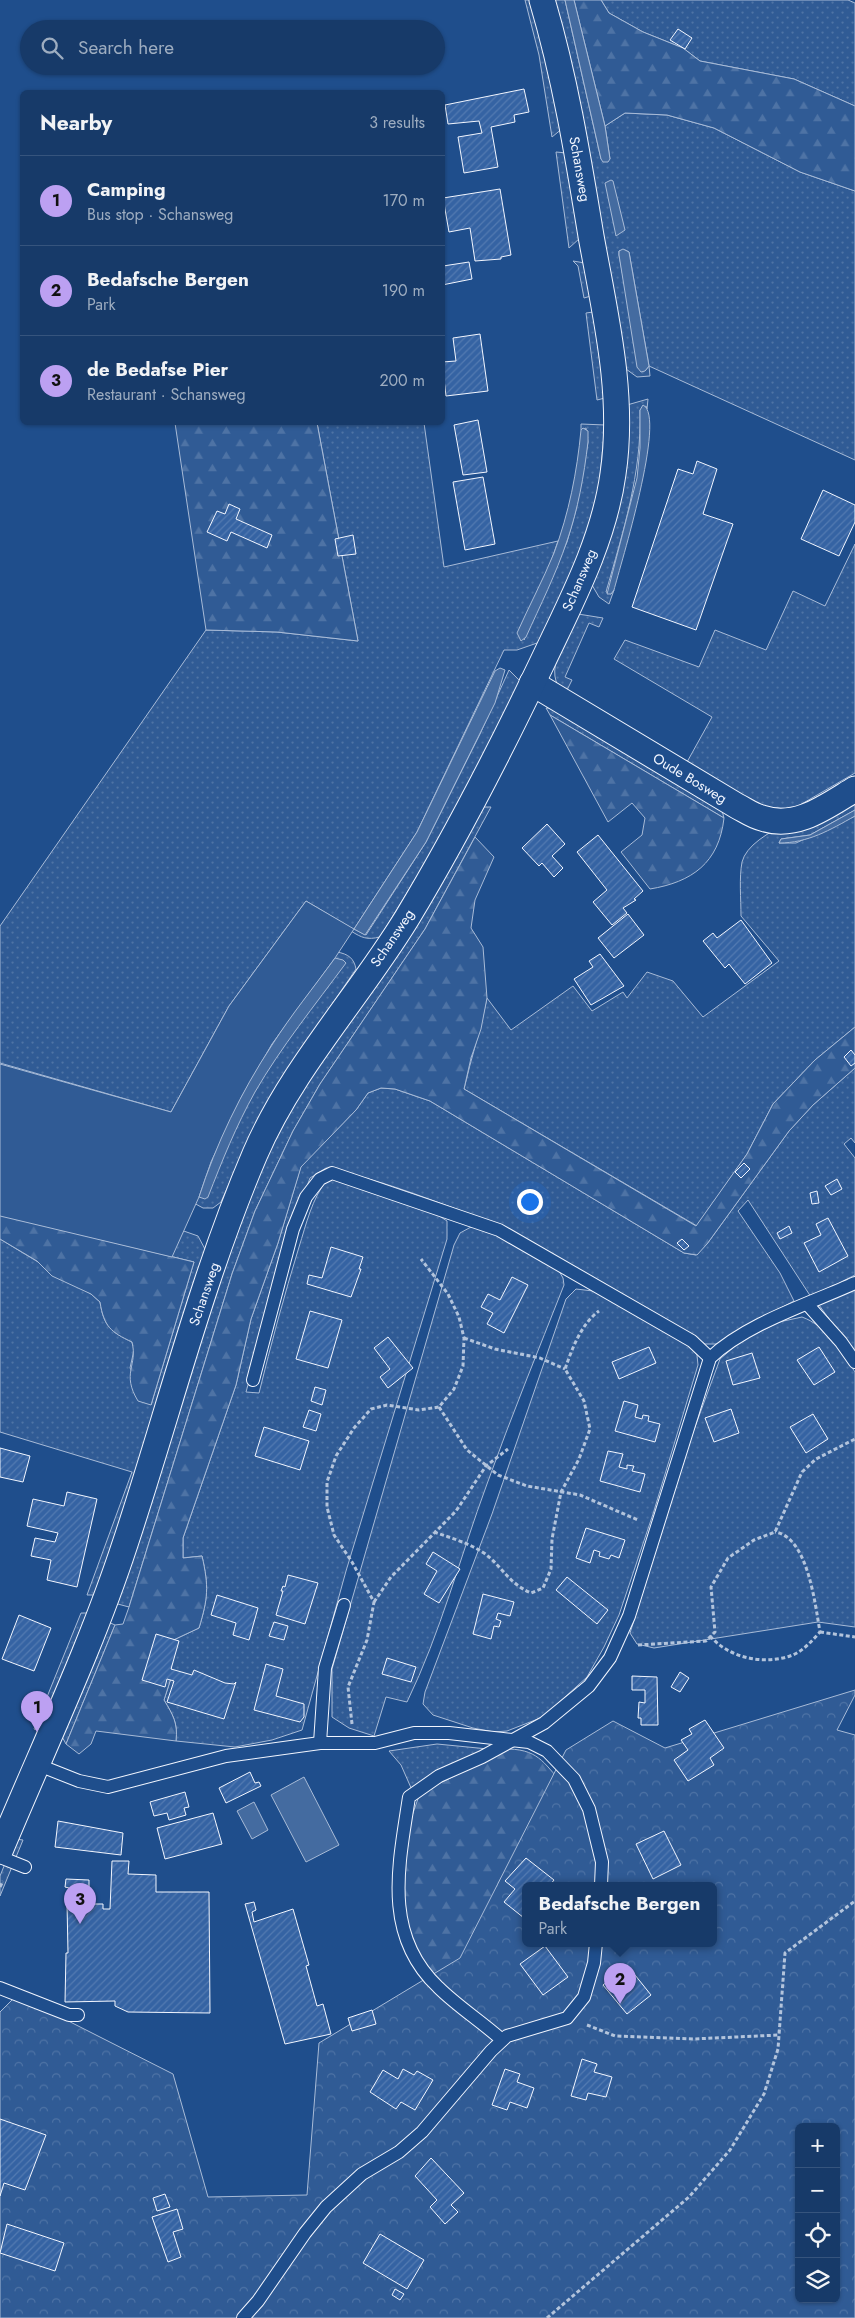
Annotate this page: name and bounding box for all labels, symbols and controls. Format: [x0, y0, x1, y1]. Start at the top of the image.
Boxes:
search box [20, 20, 445, 75]
icon: search [38, 34, 66, 62]
text: Search here [78, 34, 174, 61]
text: Nearby [40, 108, 112, 138]
text: 3 results [369, 111, 425, 134]
street label: Schansweg [564, 135, 596, 203]
text: Camping [87, 176, 166, 203]
text: 1 [52, 189, 60, 212]
text: 170 m [383, 189, 425, 212]
text: Bus stop · Schansweg [87, 203, 233, 226]
text: Bedafsche Bergen [87, 266, 249, 293]
text: 2 [51, 279, 61, 302]
text: 190 m [382, 279, 425, 302]
text: Park [87, 293, 116, 316]
text: de Bedafse Pier [87, 356, 228, 383]
text: 3 [51, 369, 61, 392]
text: 200 m [379, 369, 425, 392]
text: Restaurant · Schansweg [87, 383, 246, 406]
street label: Schansweg [557, 546, 601, 614]
street label: Oude Bosweg [649, 748, 731, 808]
street label: Schansweg [365, 905, 419, 971]
your location [517, 1189, 543, 1215]
street label: Schansweg [184, 1260, 224, 1328]
pin: 1 [21, 1691, 53, 1732]
popup [522, 1882, 717, 1947]
pin: 3 [64, 1883, 96, 1924]
text: Bedafsche Bergen [539, 1890, 700, 1917]
text: Park [539, 1917, 567, 1940]
pin: 2 [604, 1963, 636, 2004]
map controls [795, 2123, 840, 2303]
button: + [795, 2123, 840, 2168]
button: − [795, 2168, 840, 2213]
button: locate [795, 2213, 840, 2258]
button: layers [795, 2258, 840, 2303]

